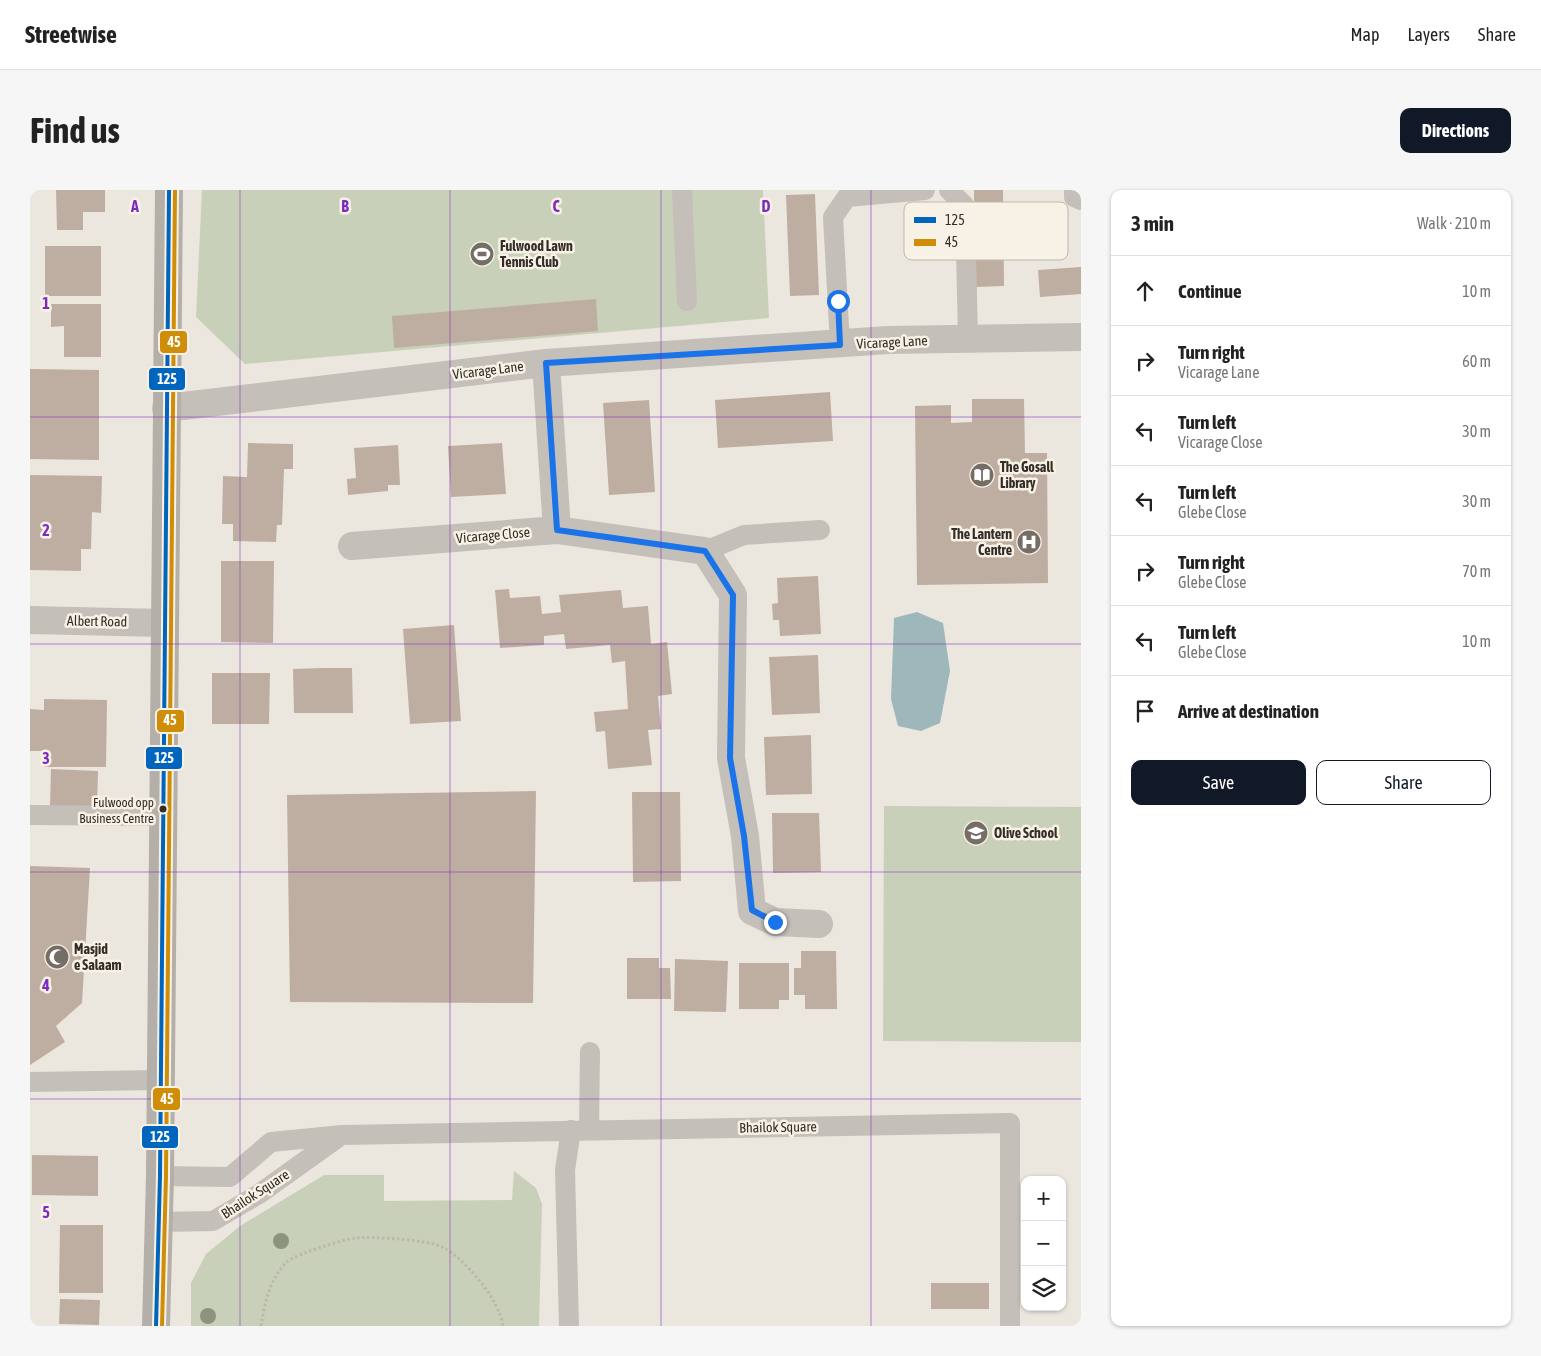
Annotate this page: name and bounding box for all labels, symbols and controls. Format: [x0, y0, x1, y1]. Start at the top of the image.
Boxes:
text: Streetwise [25, 21, 117, 48]
text: Map [1350, 24, 1379, 45]
text: Layers [1407, 24, 1450, 45]
text: Share [1478, 24, 1516, 45]
button: Directions [1400, 108, 1511, 153]
text: Find us [30, 110, 120, 150]
text: A [130, 197, 139, 215]
text: B [341, 197, 349, 215]
text: C [552, 197, 560, 215]
text: D [762, 197, 771, 215]
legend [904, 202, 1068, 260]
text: 3 min [1131, 211, 1174, 235]
text: 125 [945, 212, 965, 228]
text: Walk · 210 m [1417, 214, 1491, 232]
text: 45 [945, 234, 958, 250]
place label: Fulwood Lawn Tennis Club [500, 238, 573, 270]
sports icon: Fulwood Lawn Tennis Club [469, 241, 495, 267]
icon: ahead [1131, 277, 1159, 305]
text: Continue [1178, 280, 1242, 302]
text: 10 m [1462, 282, 1491, 300]
route start [827, 290, 850, 313]
text: 1 [42, 294, 50, 312]
line badge: 45 [159, 330, 188, 354]
street label: Vicarage Lane [856, 332, 928, 352]
text: 45 [166, 334, 181, 350]
text: Turn right [1178, 341, 1245, 363]
icon: right [1131, 347, 1159, 375]
text: 60 m [1462, 352, 1491, 370]
street label: Vicarage Lane [452, 358, 524, 382]
text: Vicarage Lane [1178, 363, 1259, 381]
line badge: 125 [148, 367, 186, 391]
text: 125 [157, 371, 177, 387]
text: Turn left [1178, 411, 1236, 433]
icon: left [1131, 417, 1159, 445]
text: 30 m [1462, 422, 1491, 440]
text: Vicarage Close [1178, 433, 1262, 451]
place label: The Gosall Library [1000, 459, 1054, 491]
library icon: The Gosall Library [969, 462, 995, 488]
text: Turn left [1178, 481, 1236, 503]
icon: left [1131, 487, 1159, 515]
text: 30 m [1462, 492, 1491, 510]
text: Glebe Close [1178, 503, 1247, 521]
text: 2 [42, 521, 50, 539]
street label: Vicarage Close [455, 524, 531, 546]
place label: The Lantern Centre [951, 526, 1012, 558]
hospital icon: The Lantern Centre [1016, 529, 1042, 555]
text: Turn right [1178, 551, 1245, 573]
icon: right [1131, 557, 1159, 585]
text: 70 m [1462, 562, 1491, 580]
text: Glebe Close [1178, 573, 1247, 591]
street label: Albert Road [67, 612, 127, 630]
text: Turn left [1178, 621, 1236, 643]
icon: left [1131, 627, 1159, 655]
text: 10 m [1462, 632, 1491, 650]
text: Glebe Close [1178, 643, 1247, 661]
icon: arrive [1131, 697, 1159, 725]
text: Arrive at destination [1178, 700, 1319, 722]
line badge: 45 [156, 709, 185, 733]
text: 45 [162, 712, 177, 728]
line badge: 125 [145, 746, 183, 770]
text: 3 [42, 749, 50, 767]
text: 125 [154, 750, 174, 766]
button: Save [1131, 760, 1306, 805]
button: Share [1316, 760, 1491, 805]
place label: Fulwood opp Business Centre [79, 795, 154, 826]
marker: Fulwood opp Business Centre [158, 804, 168, 814]
school or university icon: Olive School [963, 820, 989, 846]
place label: Olive School [994, 825, 1058, 841]
route end [764, 911, 787, 934]
place label: Masjid e Salaam [74, 941, 121, 973]
mosque icon: Masjid e Salaam [44, 944, 70, 970]
text: 4 [41, 976, 50, 994]
line badge: 45 [152, 1087, 181, 1111]
text: 45 [159, 1091, 174, 1107]
street label: Bhailok Square [739, 1118, 817, 1136]
line badge: 125 [141, 1125, 179, 1149]
text: 125 [150, 1129, 170, 1145]
street label: Bhailok Square [218, 1166, 292, 1222]
map controls [1021, 1176, 1066, 1311]
button: + [1021, 1176, 1066, 1221]
text: 5 [42, 1203, 50, 1221]
button: − [1021, 1221, 1066, 1266]
button: layers [1021, 1266, 1066, 1311]

